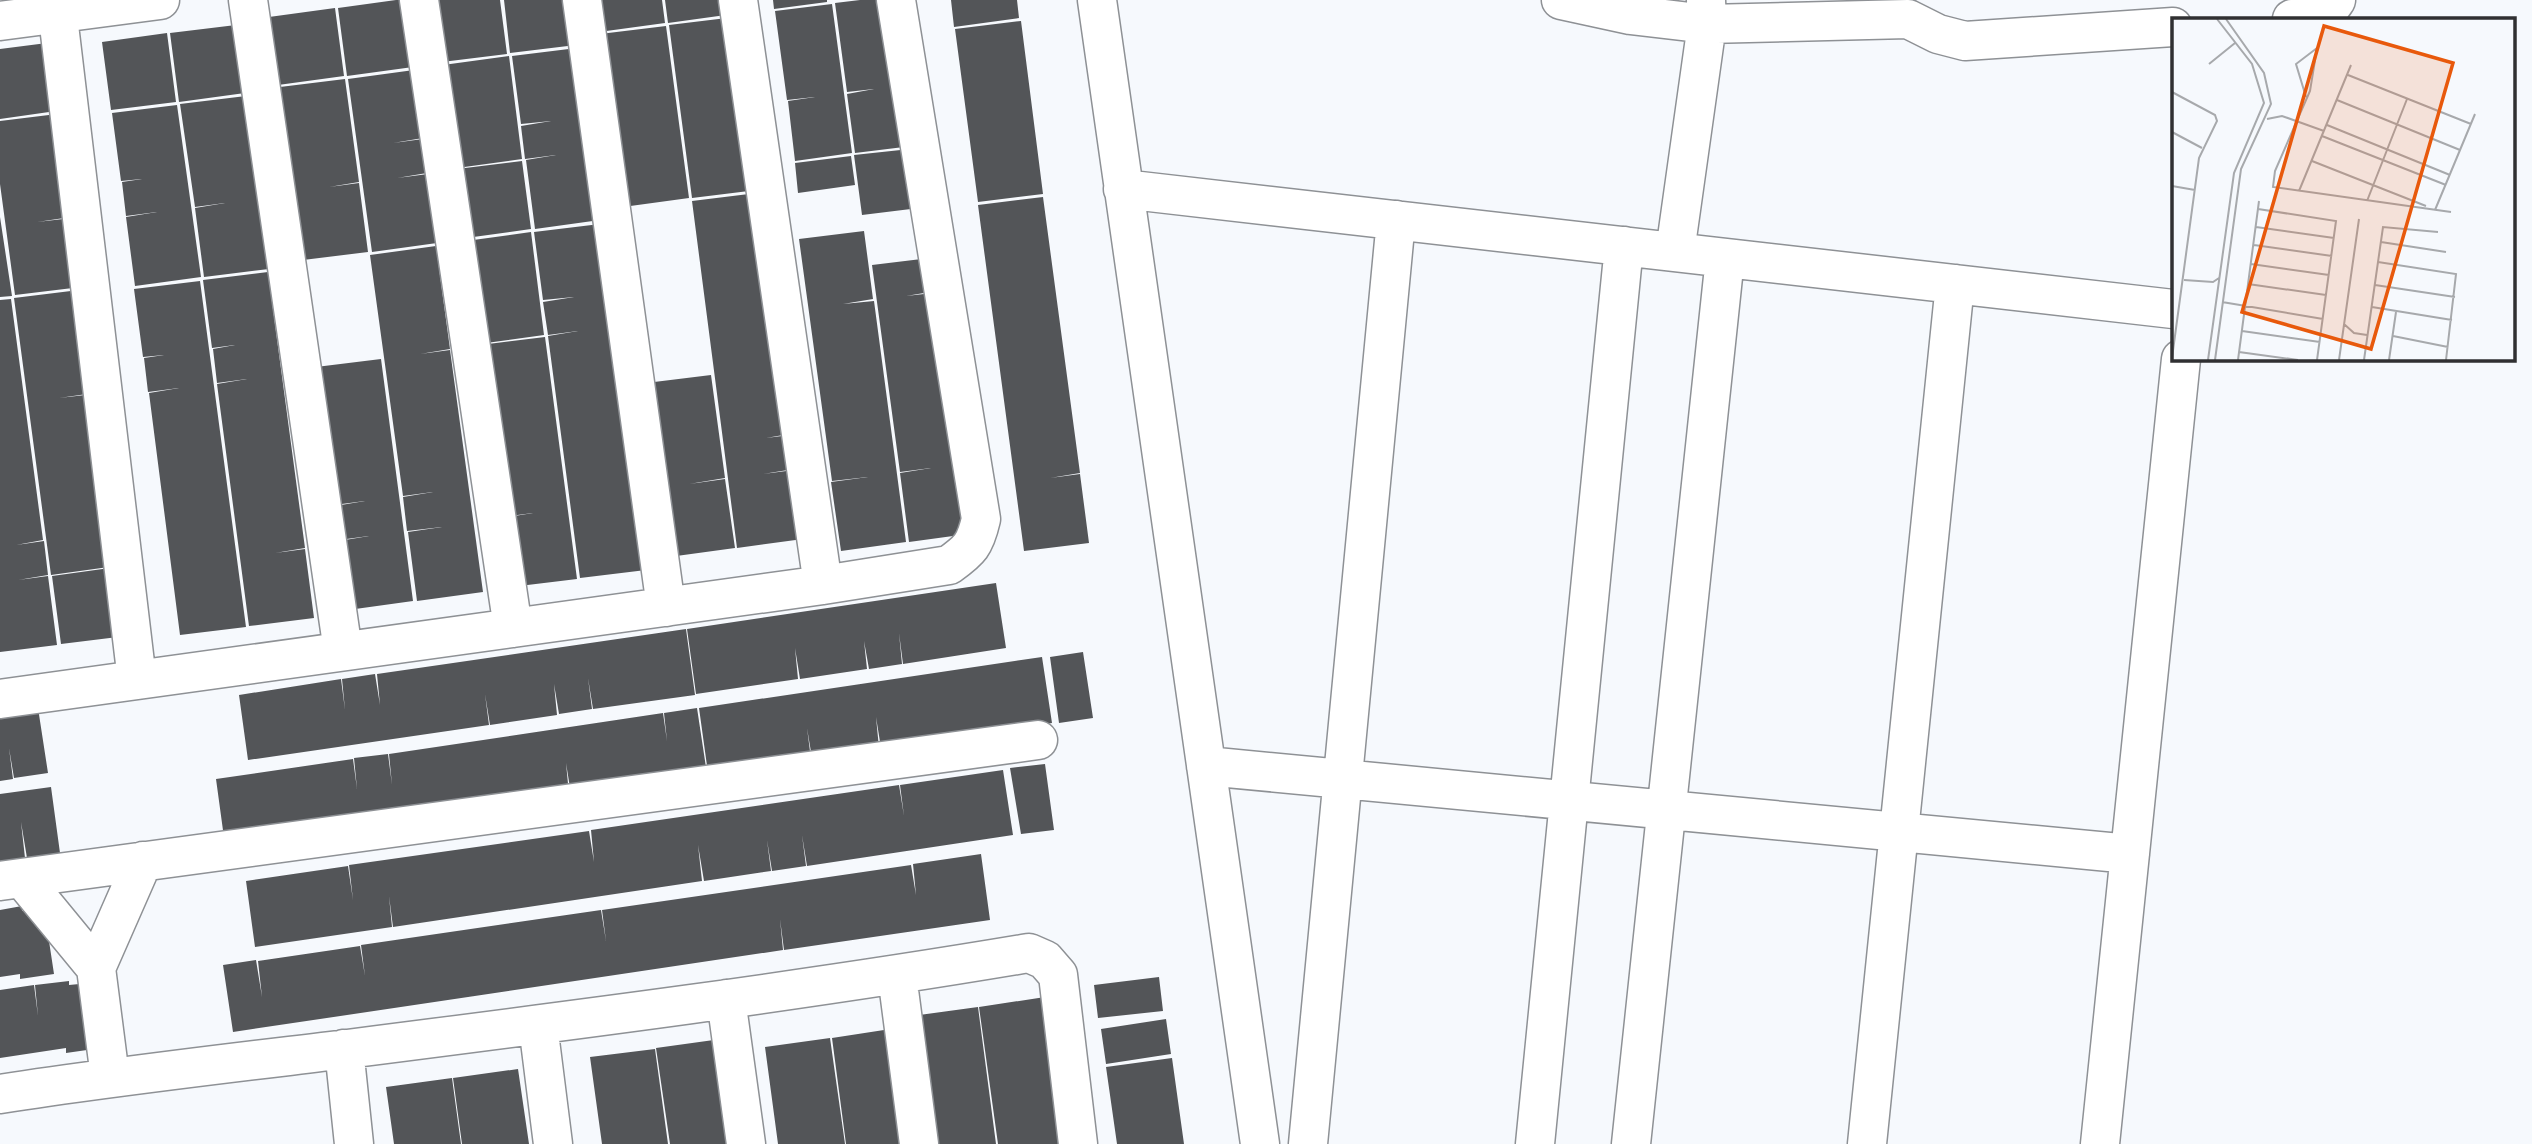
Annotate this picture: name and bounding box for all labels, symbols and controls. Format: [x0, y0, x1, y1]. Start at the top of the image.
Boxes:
inset map [2172, 18, 2514, 360]

